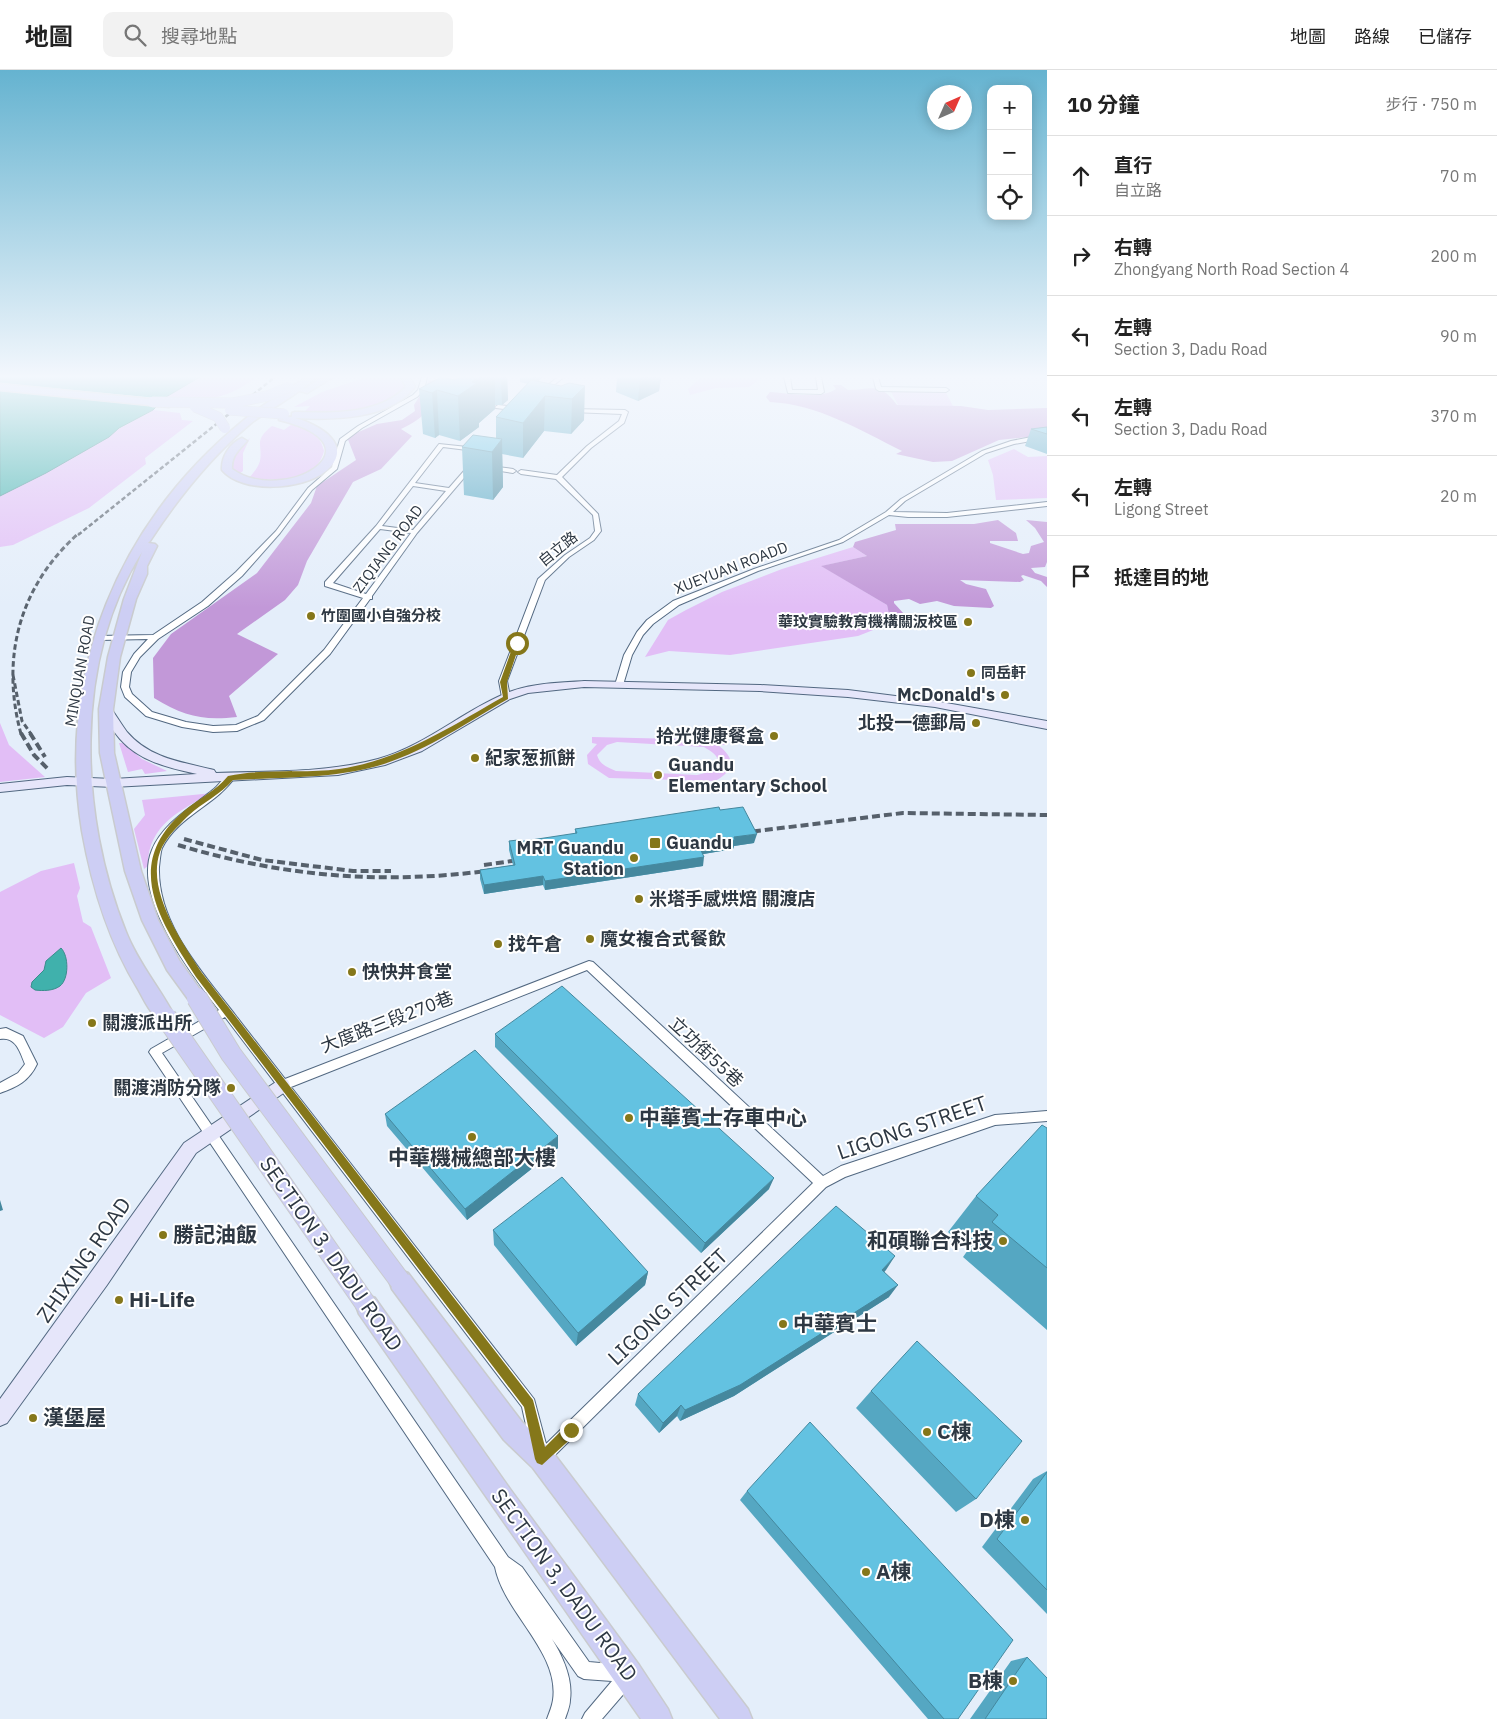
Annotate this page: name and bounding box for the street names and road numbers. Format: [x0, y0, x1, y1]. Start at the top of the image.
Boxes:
street label: ZIQIANG ROAD [348, 501, 427, 596]
street label: 自立路 [534, 527, 581, 570]
street label: XUEYUAN ROADD [671, 537, 790, 598]
street label: MINQUAN ROAD [60, 614, 99, 728]
street label: 大度路三段270巷 [317, 986, 456, 1057]
street label: 立功街55巷 [664, 1011, 748, 1092]
street label: LIGONG STREET [833, 1088, 990, 1166]
street label: SECTION 3, DADU ROAD [254, 1151, 410, 1356]
street label: ZHIXING ROAD [30, 1191, 137, 1327]
street label: LIGONG STREET [601, 1242, 733, 1371]
street label: SECTION 3, DADU ROAD [485, 1482, 644, 1686]

